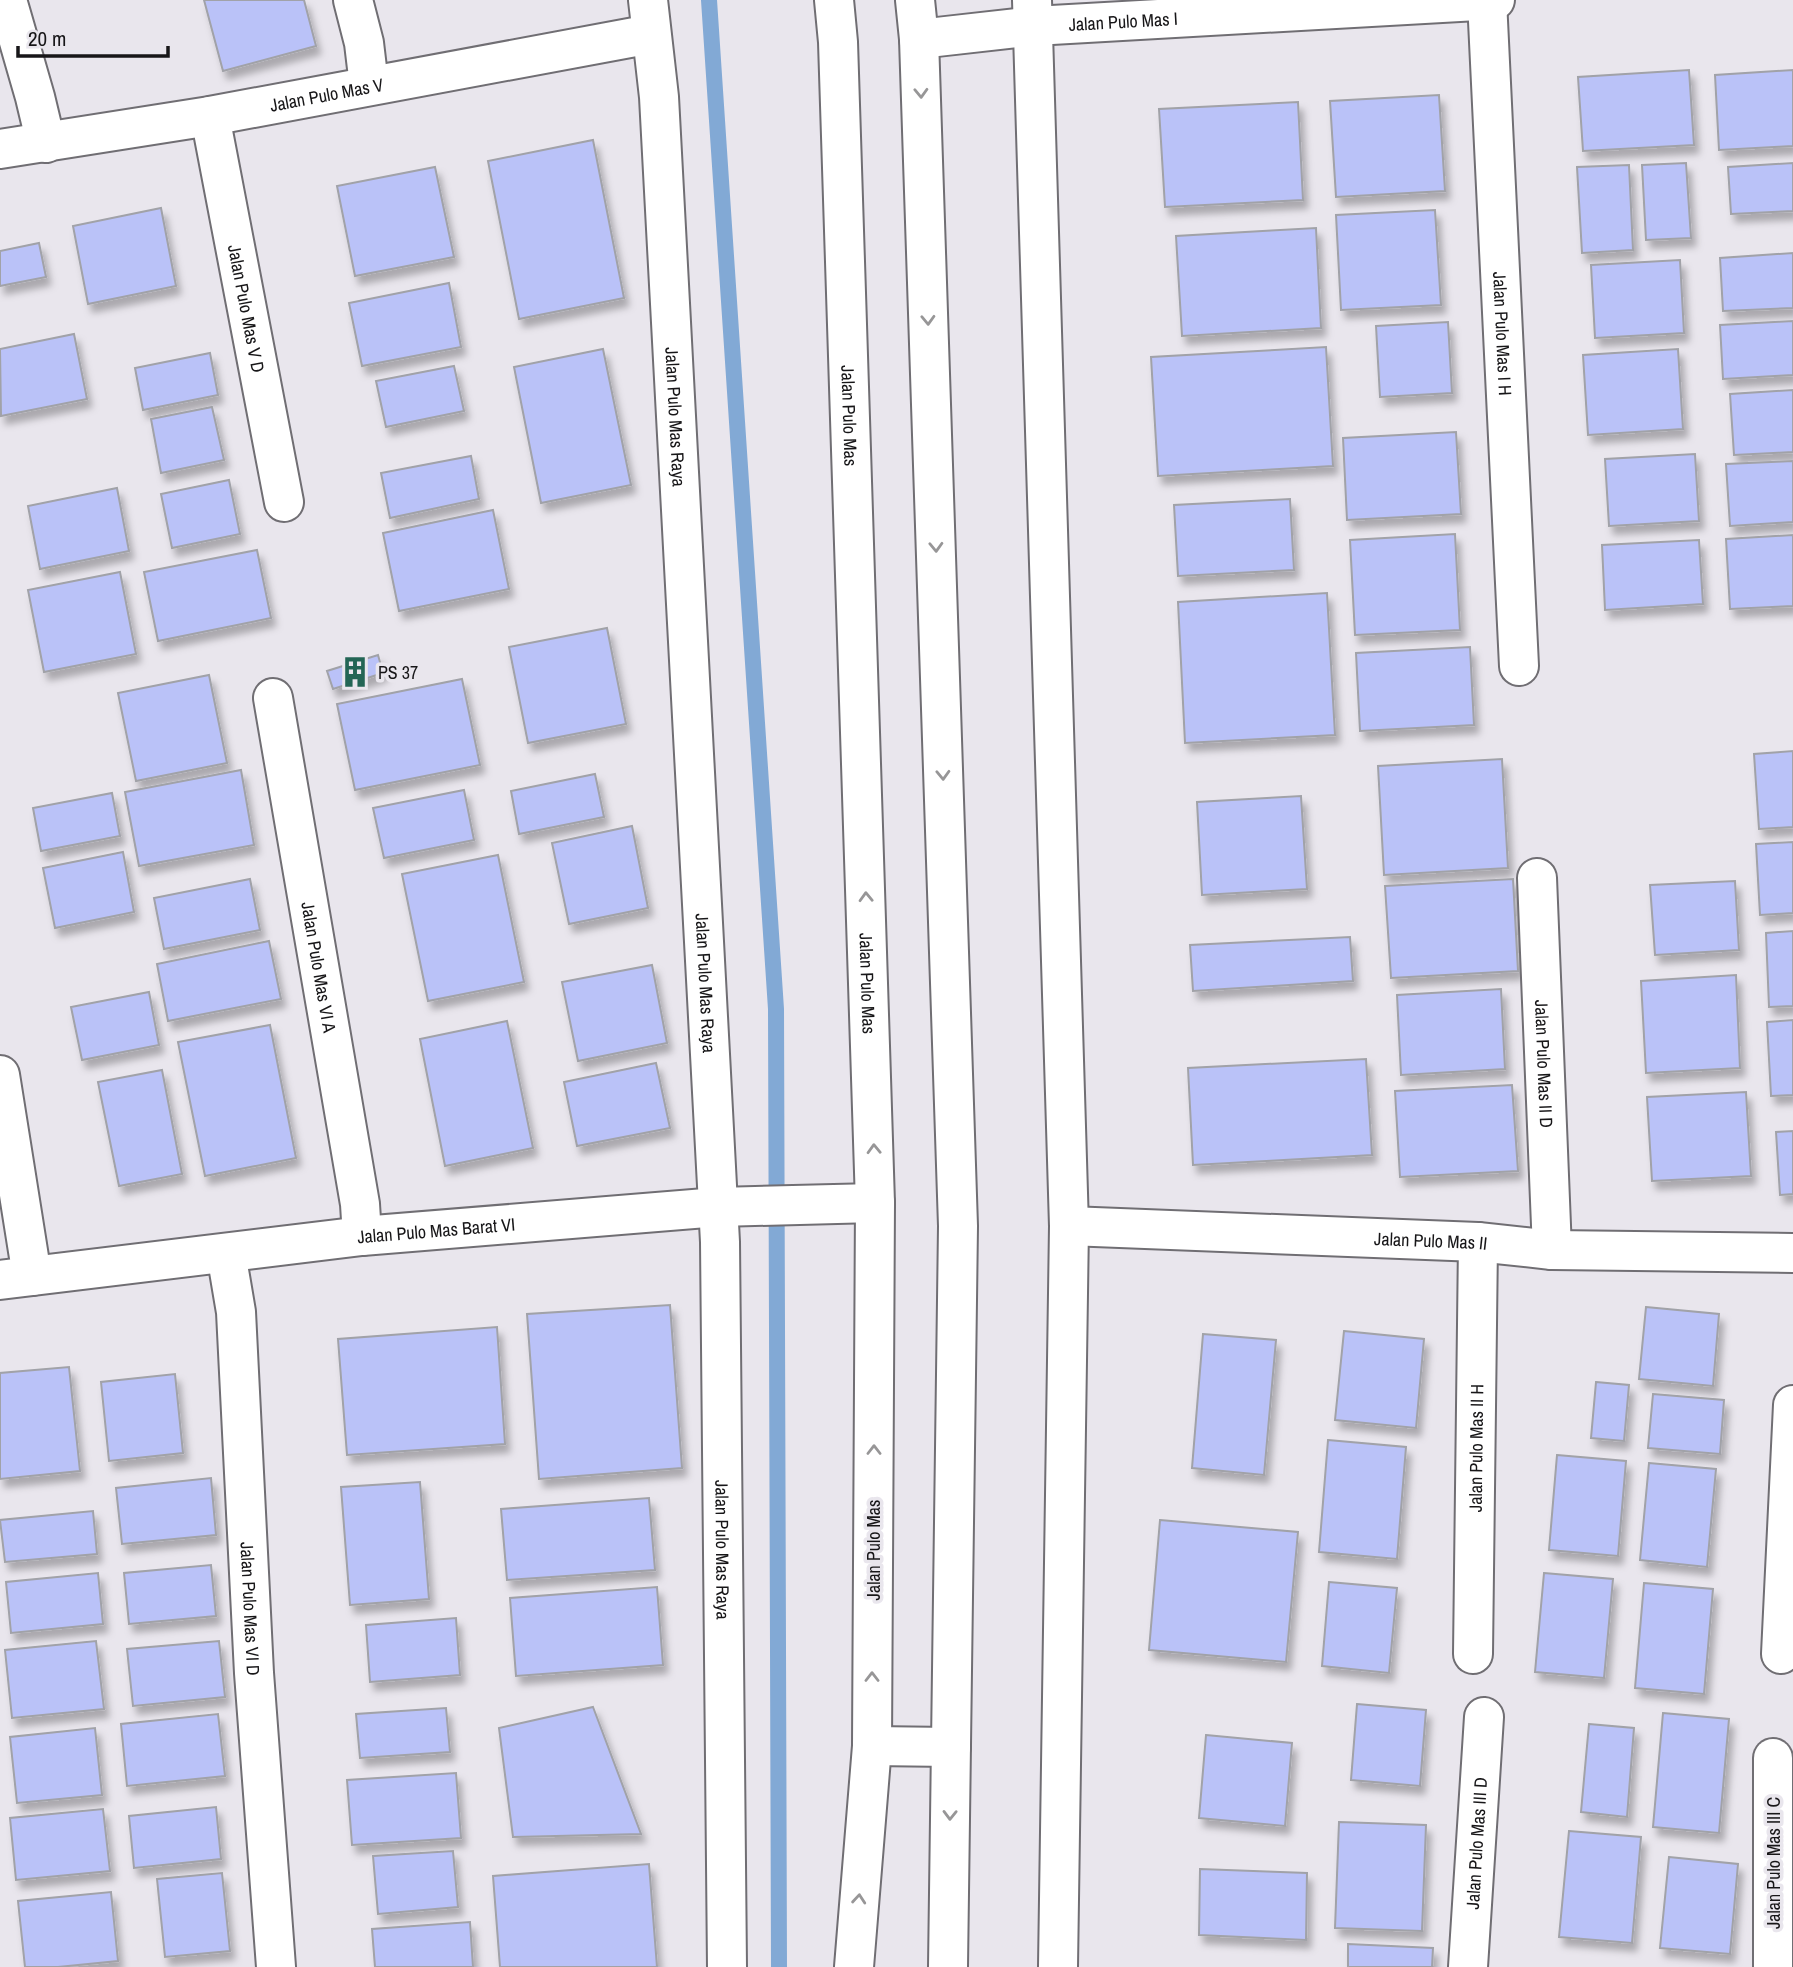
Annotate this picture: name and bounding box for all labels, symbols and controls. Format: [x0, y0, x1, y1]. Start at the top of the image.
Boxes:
street label: Jalan Pulo Mas I [1068, 5, 1178, 37]
scale bar [18, 14, 168, 58]
text: 20 m [28, 24, 66, 53]
street label: Jalan Pulo Mas V [268, 72, 385, 117]
one-way arrow [913, 87, 928, 98]
street label: Jalan Pulo Mas V D [222, 242, 271, 375]
street label: Jalan Pulo Mas I H [1488, 271, 1518, 396]
one-way arrow [921, 315, 936, 326]
street label: Jalan Pulo Mas Raya [660, 347, 692, 487]
street label: Jalan Pulo Mas [836, 365, 864, 467]
one-way arrow [928, 542, 943, 553]
building icon: PS 37 [338, 655, 372, 689]
place label: PS 37 [378, 660, 418, 685]
one-way arrow [936, 769, 951, 780]
one-way arrow [858, 891, 873, 902]
street label: Jalan Pulo Mas VI A [296, 900, 343, 1034]
street label: Jalan Pulo Mas Raya [690, 913, 722, 1054]
street label: Jalan Pulo Mas [854, 932, 882, 1034]
street label: Jalan Pulo Mas II D [1529, 999, 1560, 1128]
one-way arrow [866, 1143, 881, 1154]
street label: Jalan Pulo Mas Barat VI [356, 1211, 516, 1249]
street label: Jalan Pulo Mas II [1374, 1225, 1489, 1255]
street label: Jalan Pulo Mas II H [1462, 1384, 1489, 1512]
one-way arrow [866, 1444, 882, 1455]
street label: Jalan Pulo Mas Raya [710, 1480, 736, 1620]
street label: Jalan Pulo Mas [861, 1500, 886, 1600]
street label: Jalan Pulo Mas VI D [235, 1541, 267, 1676]
one-way arrow [864, 1672, 880, 1682]
street label: Jalan Pulo Mas III D [1459, 1776, 1493, 1910]
street label: Jalan Pulo Mas III C [1761, 1797, 1786, 1929]
one-way arrow [942, 1811, 958, 1821]
one-way arrow [851, 1893, 866, 1904]

